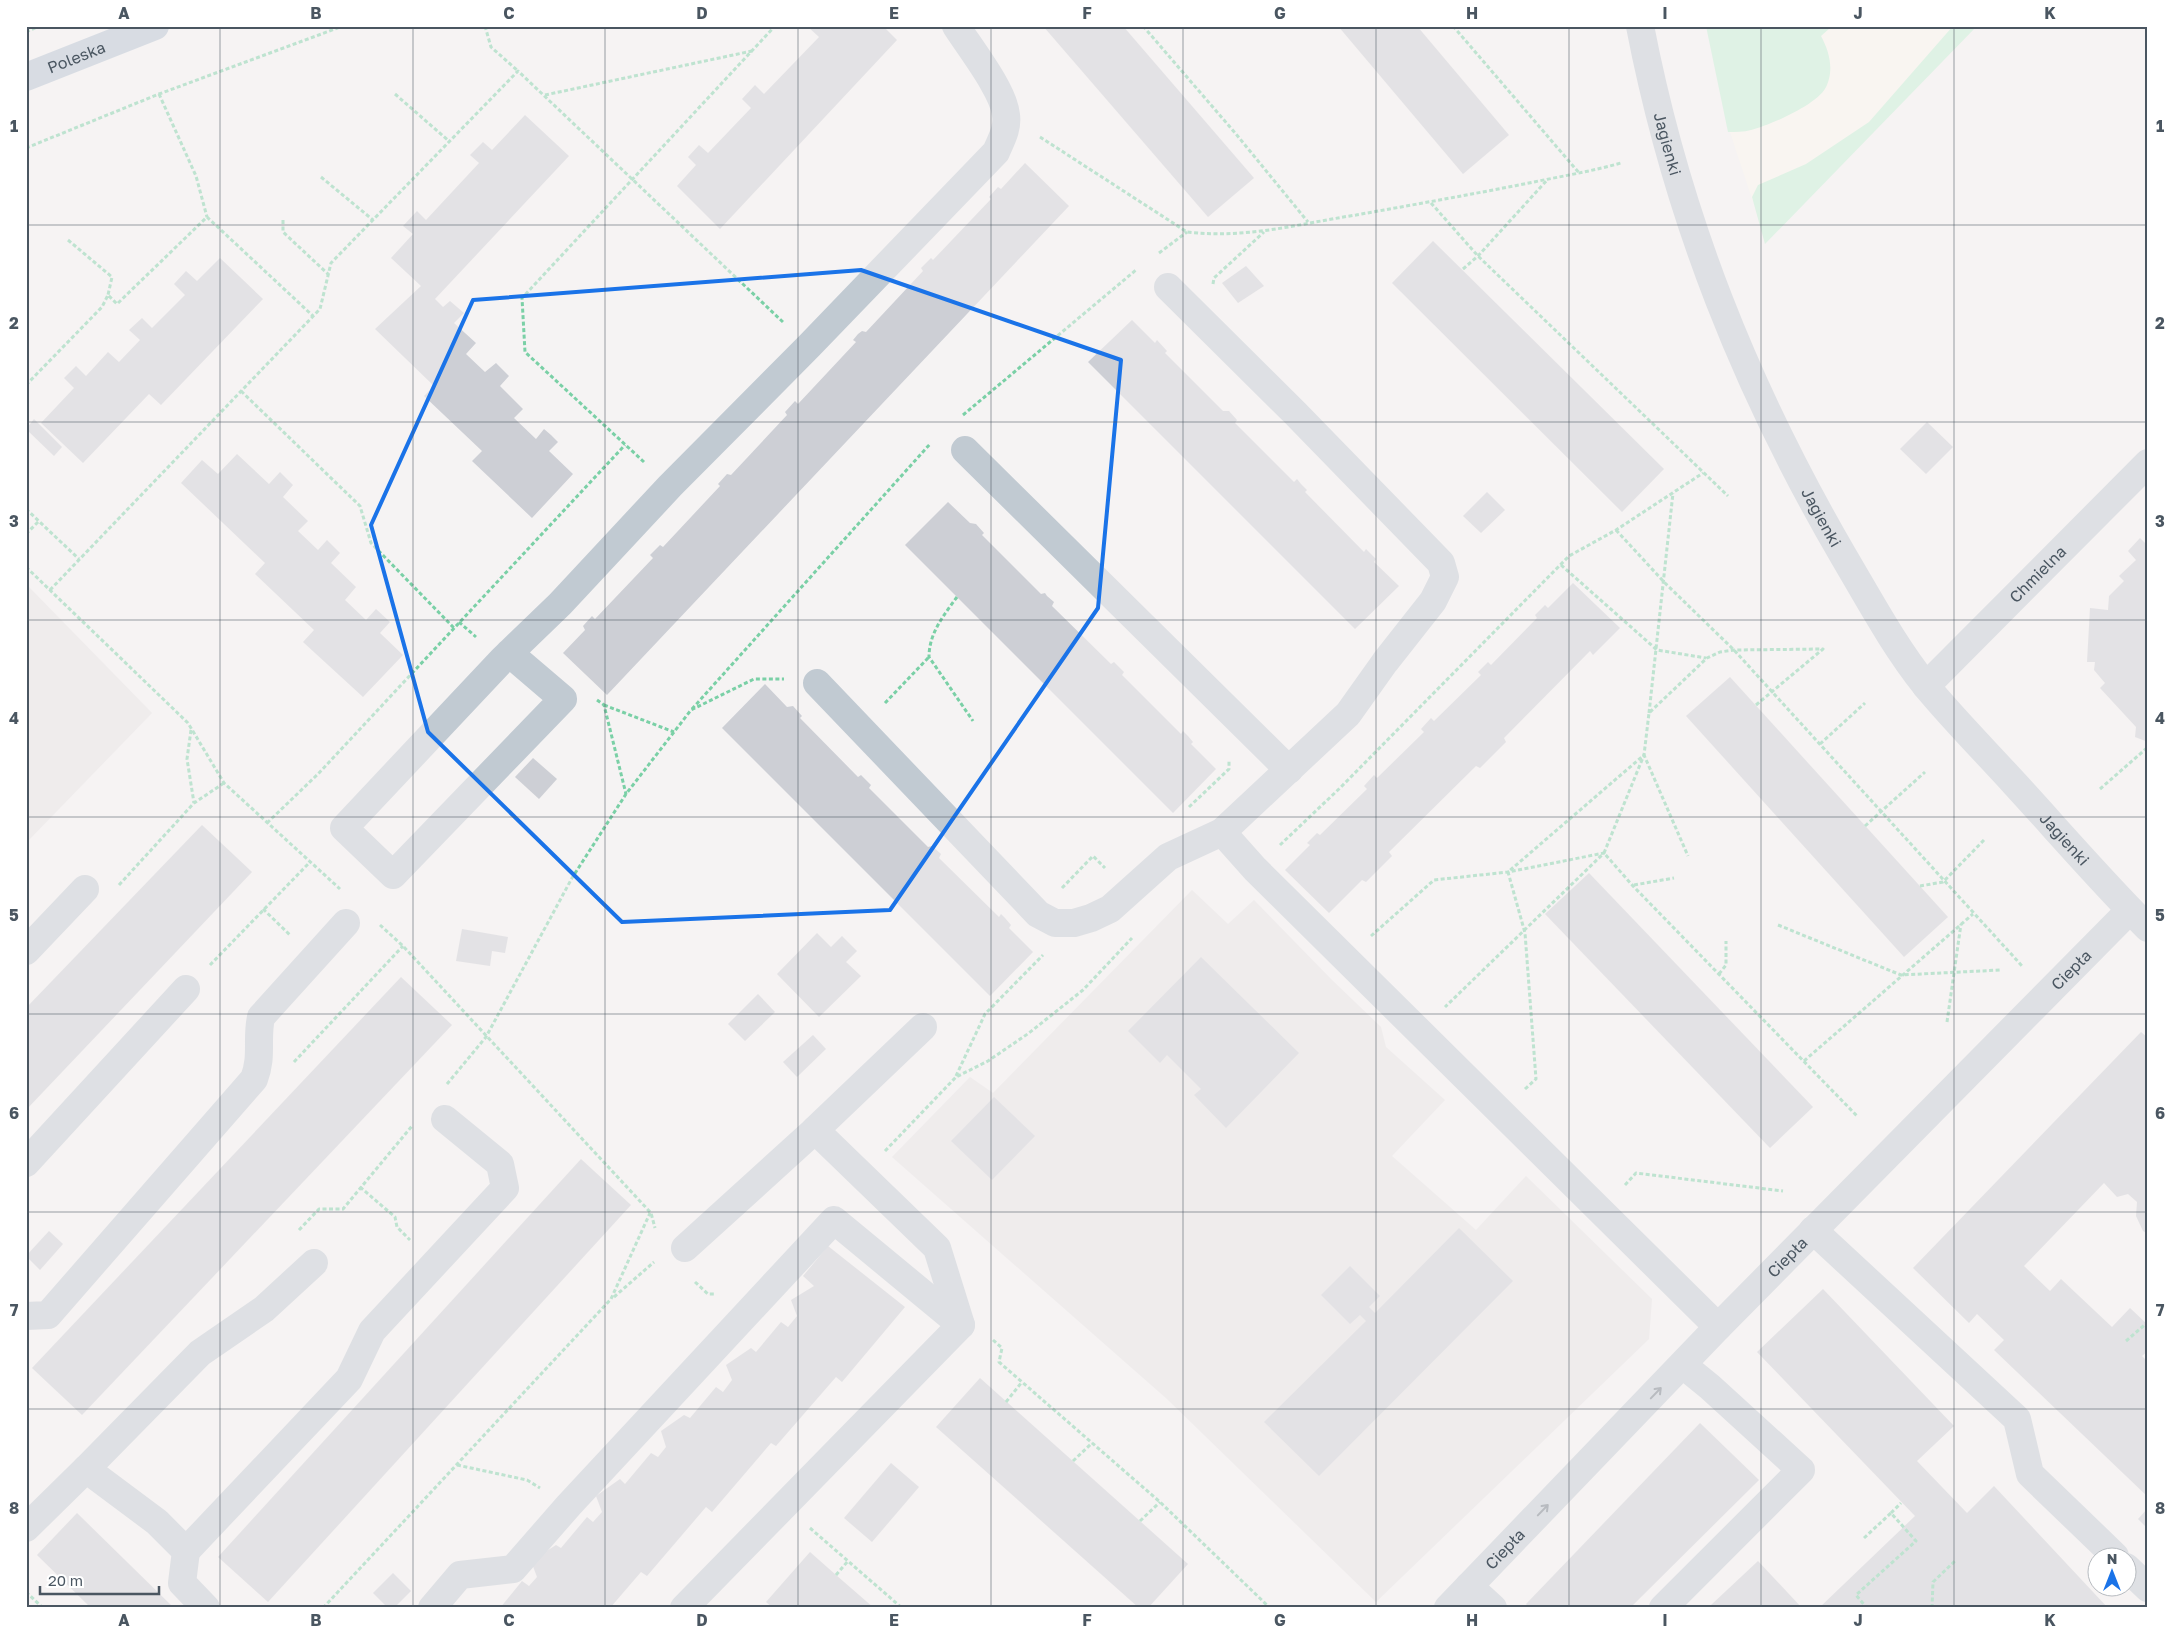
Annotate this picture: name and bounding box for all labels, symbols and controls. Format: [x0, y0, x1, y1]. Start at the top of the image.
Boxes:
text: A [118, 3, 130, 23]
text: B [310, 3, 322, 23]
text: C [503, 3, 515, 23]
text: D [696, 3, 708, 23]
text: E [889, 3, 899, 23]
text: F [1082, 3, 1092, 23]
text: G [1274, 3, 1286, 23]
text: H [1466, 3, 1478, 23]
text: I [1662, 3, 1668, 23]
text: J [1853, 3, 1863, 23]
text: K [2044, 3, 2056, 23]
street label: Poleska [44, 37, 108, 78]
street label: Jagienki [1650, 110, 1686, 178]
text: 1 [10, 116, 18, 136]
text: 1 [2156, 116, 2164, 136]
text: 2 [9, 313, 19, 333]
text: 2 [2155, 313, 2165, 333]
street label: Jagienki [1797, 484, 1846, 550]
text: 3 [9, 511, 19, 531]
text: 3 [2155, 511, 2165, 531]
street label: Chmielna [2005, 541, 2070, 607]
text: 4 [9, 708, 19, 728]
text: 4 [2155, 708, 2165, 728]
street label: Jagienki [2036, 808, 2094, 870]
text: 5 [9, 905, 19, 925]
text: 5 [2155, 905, 2165, 925]
street label: Ciepła [2047, 945, 2095, 994]
text: 6 [9, 1103, 19, 1123]
text: 6 [2155, 1103, 2165, 1123]
street label: Ciepła [1763, 1233, 1811, 1282]
text: 7 [10, 1300, 19, 1320]
text: 7 [2156, 1300, 2165, 1320]
one-way arrow [1650, 1387, 1662, 1399]
text: 8 [9, 1498, 19, 1518]
text: 8 [2155, 1498, 2165, 1518]
one-way arrow [1537, 1503, 1549, 1516]
street label: Ciepła [1481, 1524, 1529, 1573]
north arrow [2086, 1546, 2136, 1596]
text: N [2107, 1550, 2117, 1567]
scale bar [40, 1564, 159, 1596]
text: 20 m [48, 1571, 83, 1589]
text: A [118, 1610, 130, 1630]
text: B [310, 1610, 322, 1630]
text: C [503, 1610, 515, 1630]
text: D [696, 1610, 708, 1630]
text: E [889, 1610, 899, 1630]
text: F [1082, 1610, 1092, 1630]
text: G [1274, 1610, 1286, 1630]
text: H [1466, 1610, 1478, 1630]
text: I [1662, 1610, 1668, 1630]
text: J [1853, 1610, 1863, 1630]
text: K [2044, 1610, 2056, 1630]

